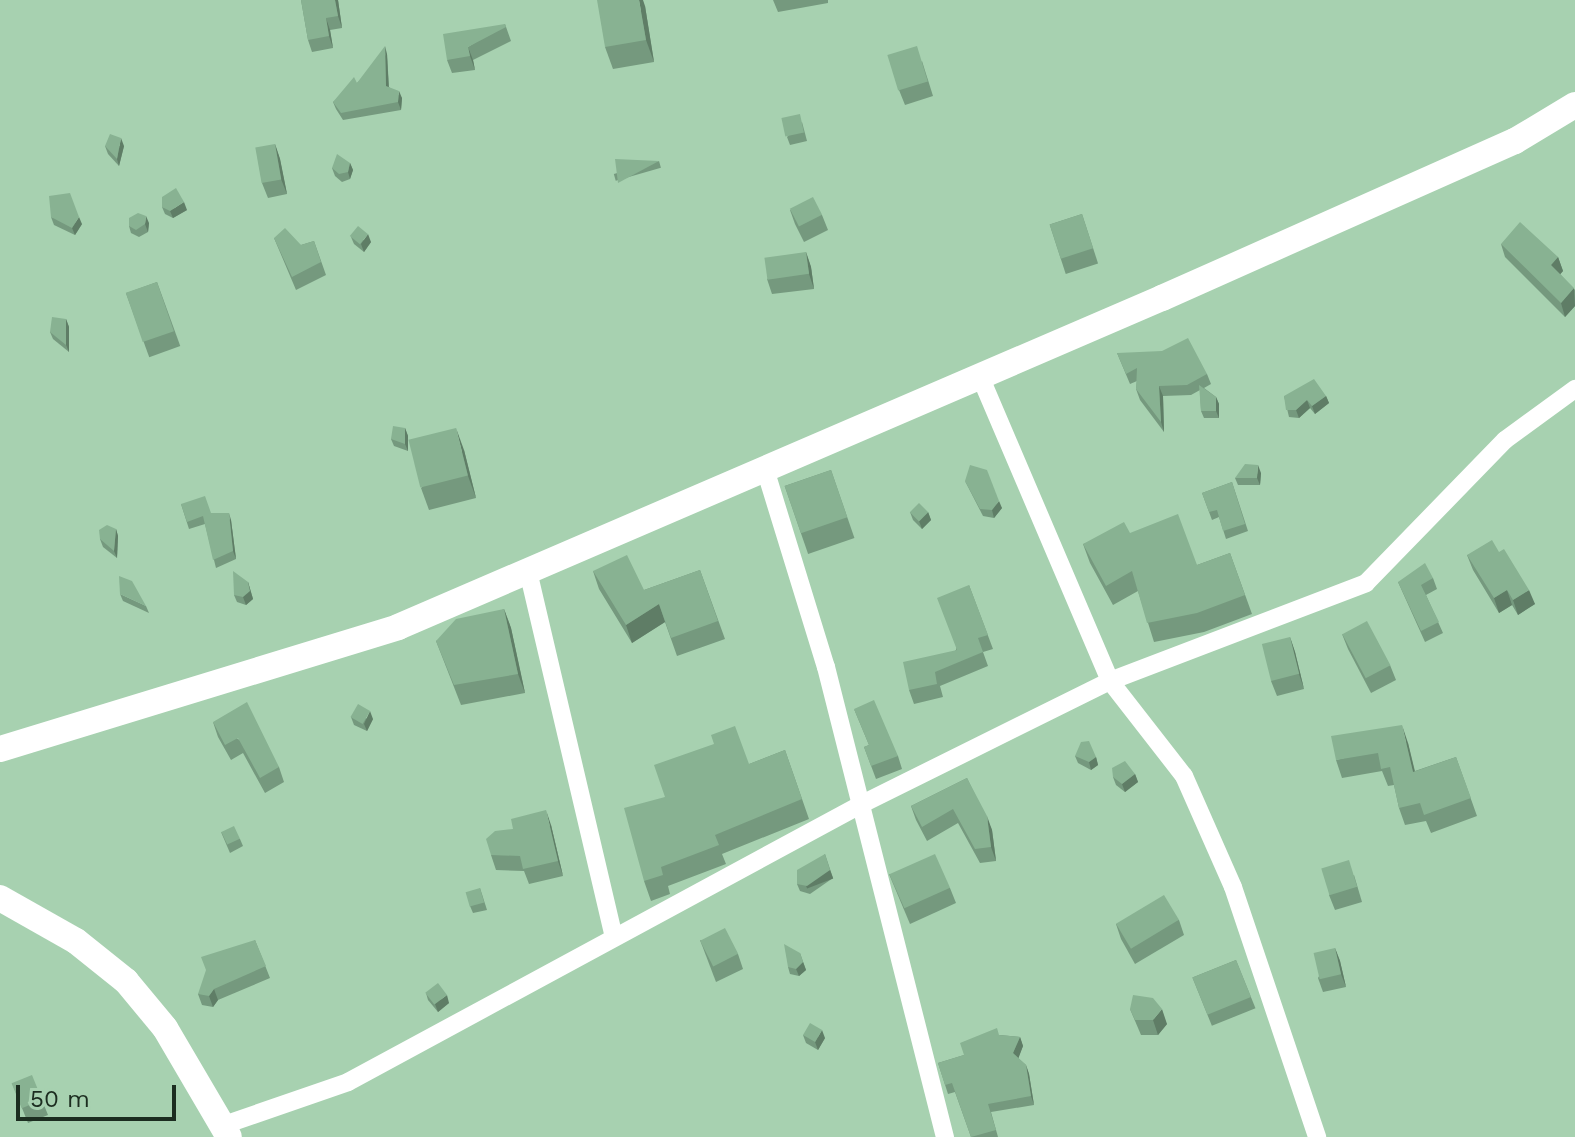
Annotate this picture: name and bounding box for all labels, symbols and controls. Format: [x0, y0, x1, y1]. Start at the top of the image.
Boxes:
scale bar [20, 1069, 180, 1119]
text: 50 m [30, 1085, 90, 1113]

